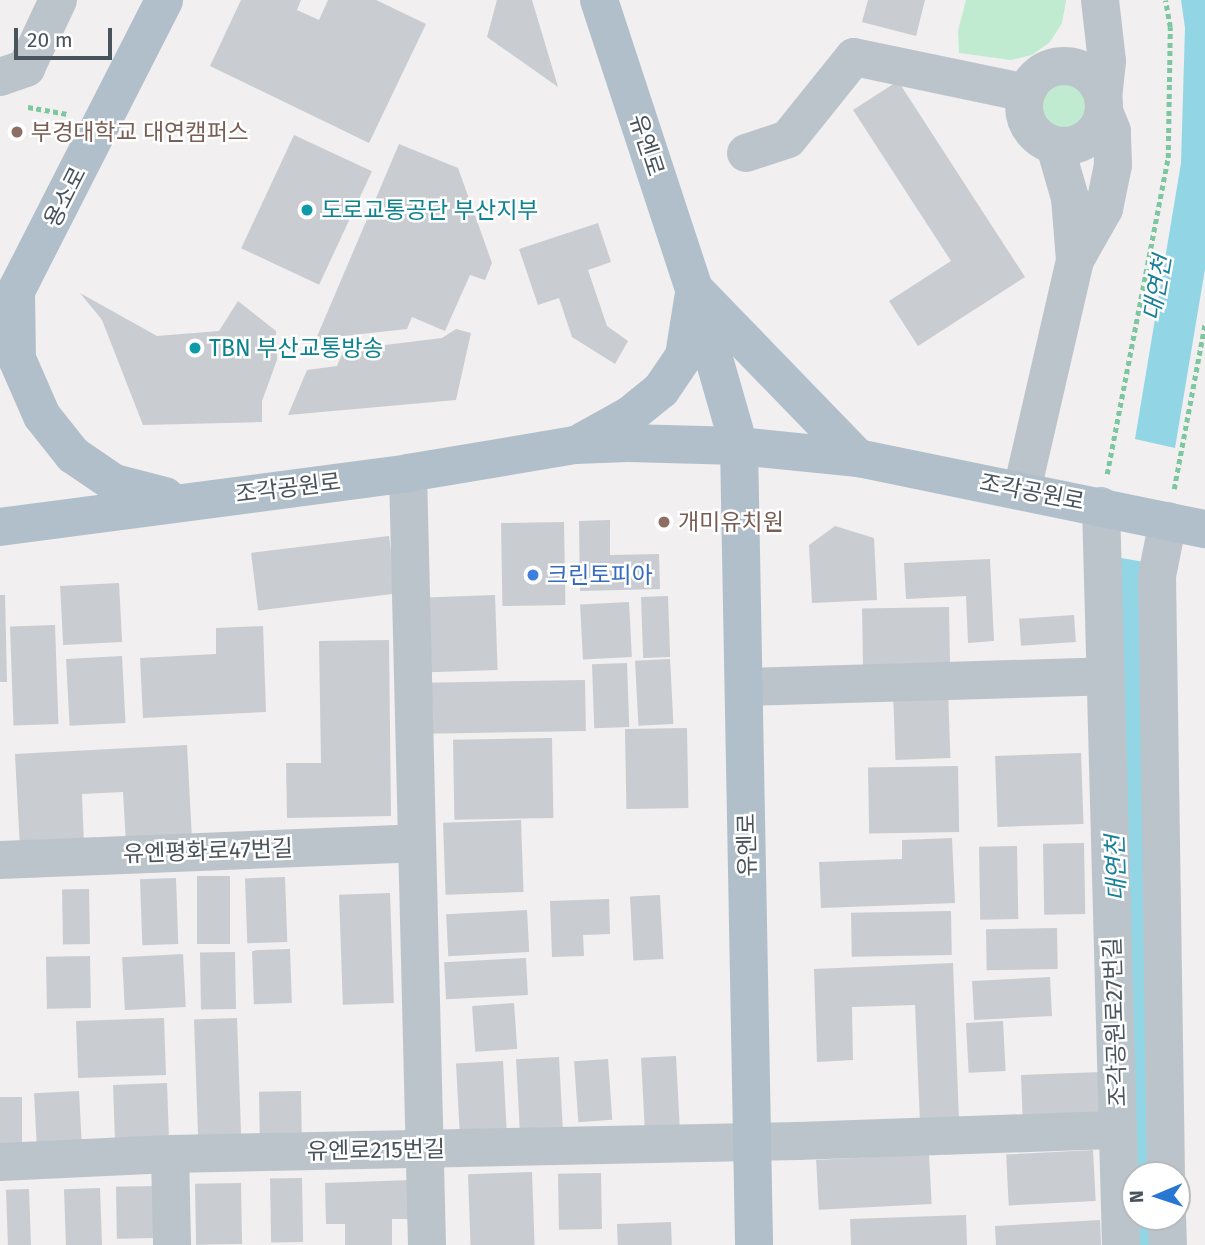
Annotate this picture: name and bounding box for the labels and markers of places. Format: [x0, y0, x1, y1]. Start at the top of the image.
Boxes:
place label: 부경대학교 대연캠퍼스 [31, 118, 249, 146]
marker: 부경대학교 대연캠퍼스 [9, 124, 25, 140]
place label: 도로교통공단 부산지부 [321, 196, 539, 224]
marker: 도로교통공단 부산지부 [299, 202, 315, 218]
place label: TBN 부산교통방송 [209, 334, 384, 362]
marker: TBN 부산교통방송 [187, 340, 203, 356]
place label: 개미유치원 [678, 508, 784, 536]
marker: 개미유치원 [656, 514, 672, 530]
place label: 크린토피아 [547, 561, 653, 589]
marker: 크린토피아 [525, 567, 541, 583]

